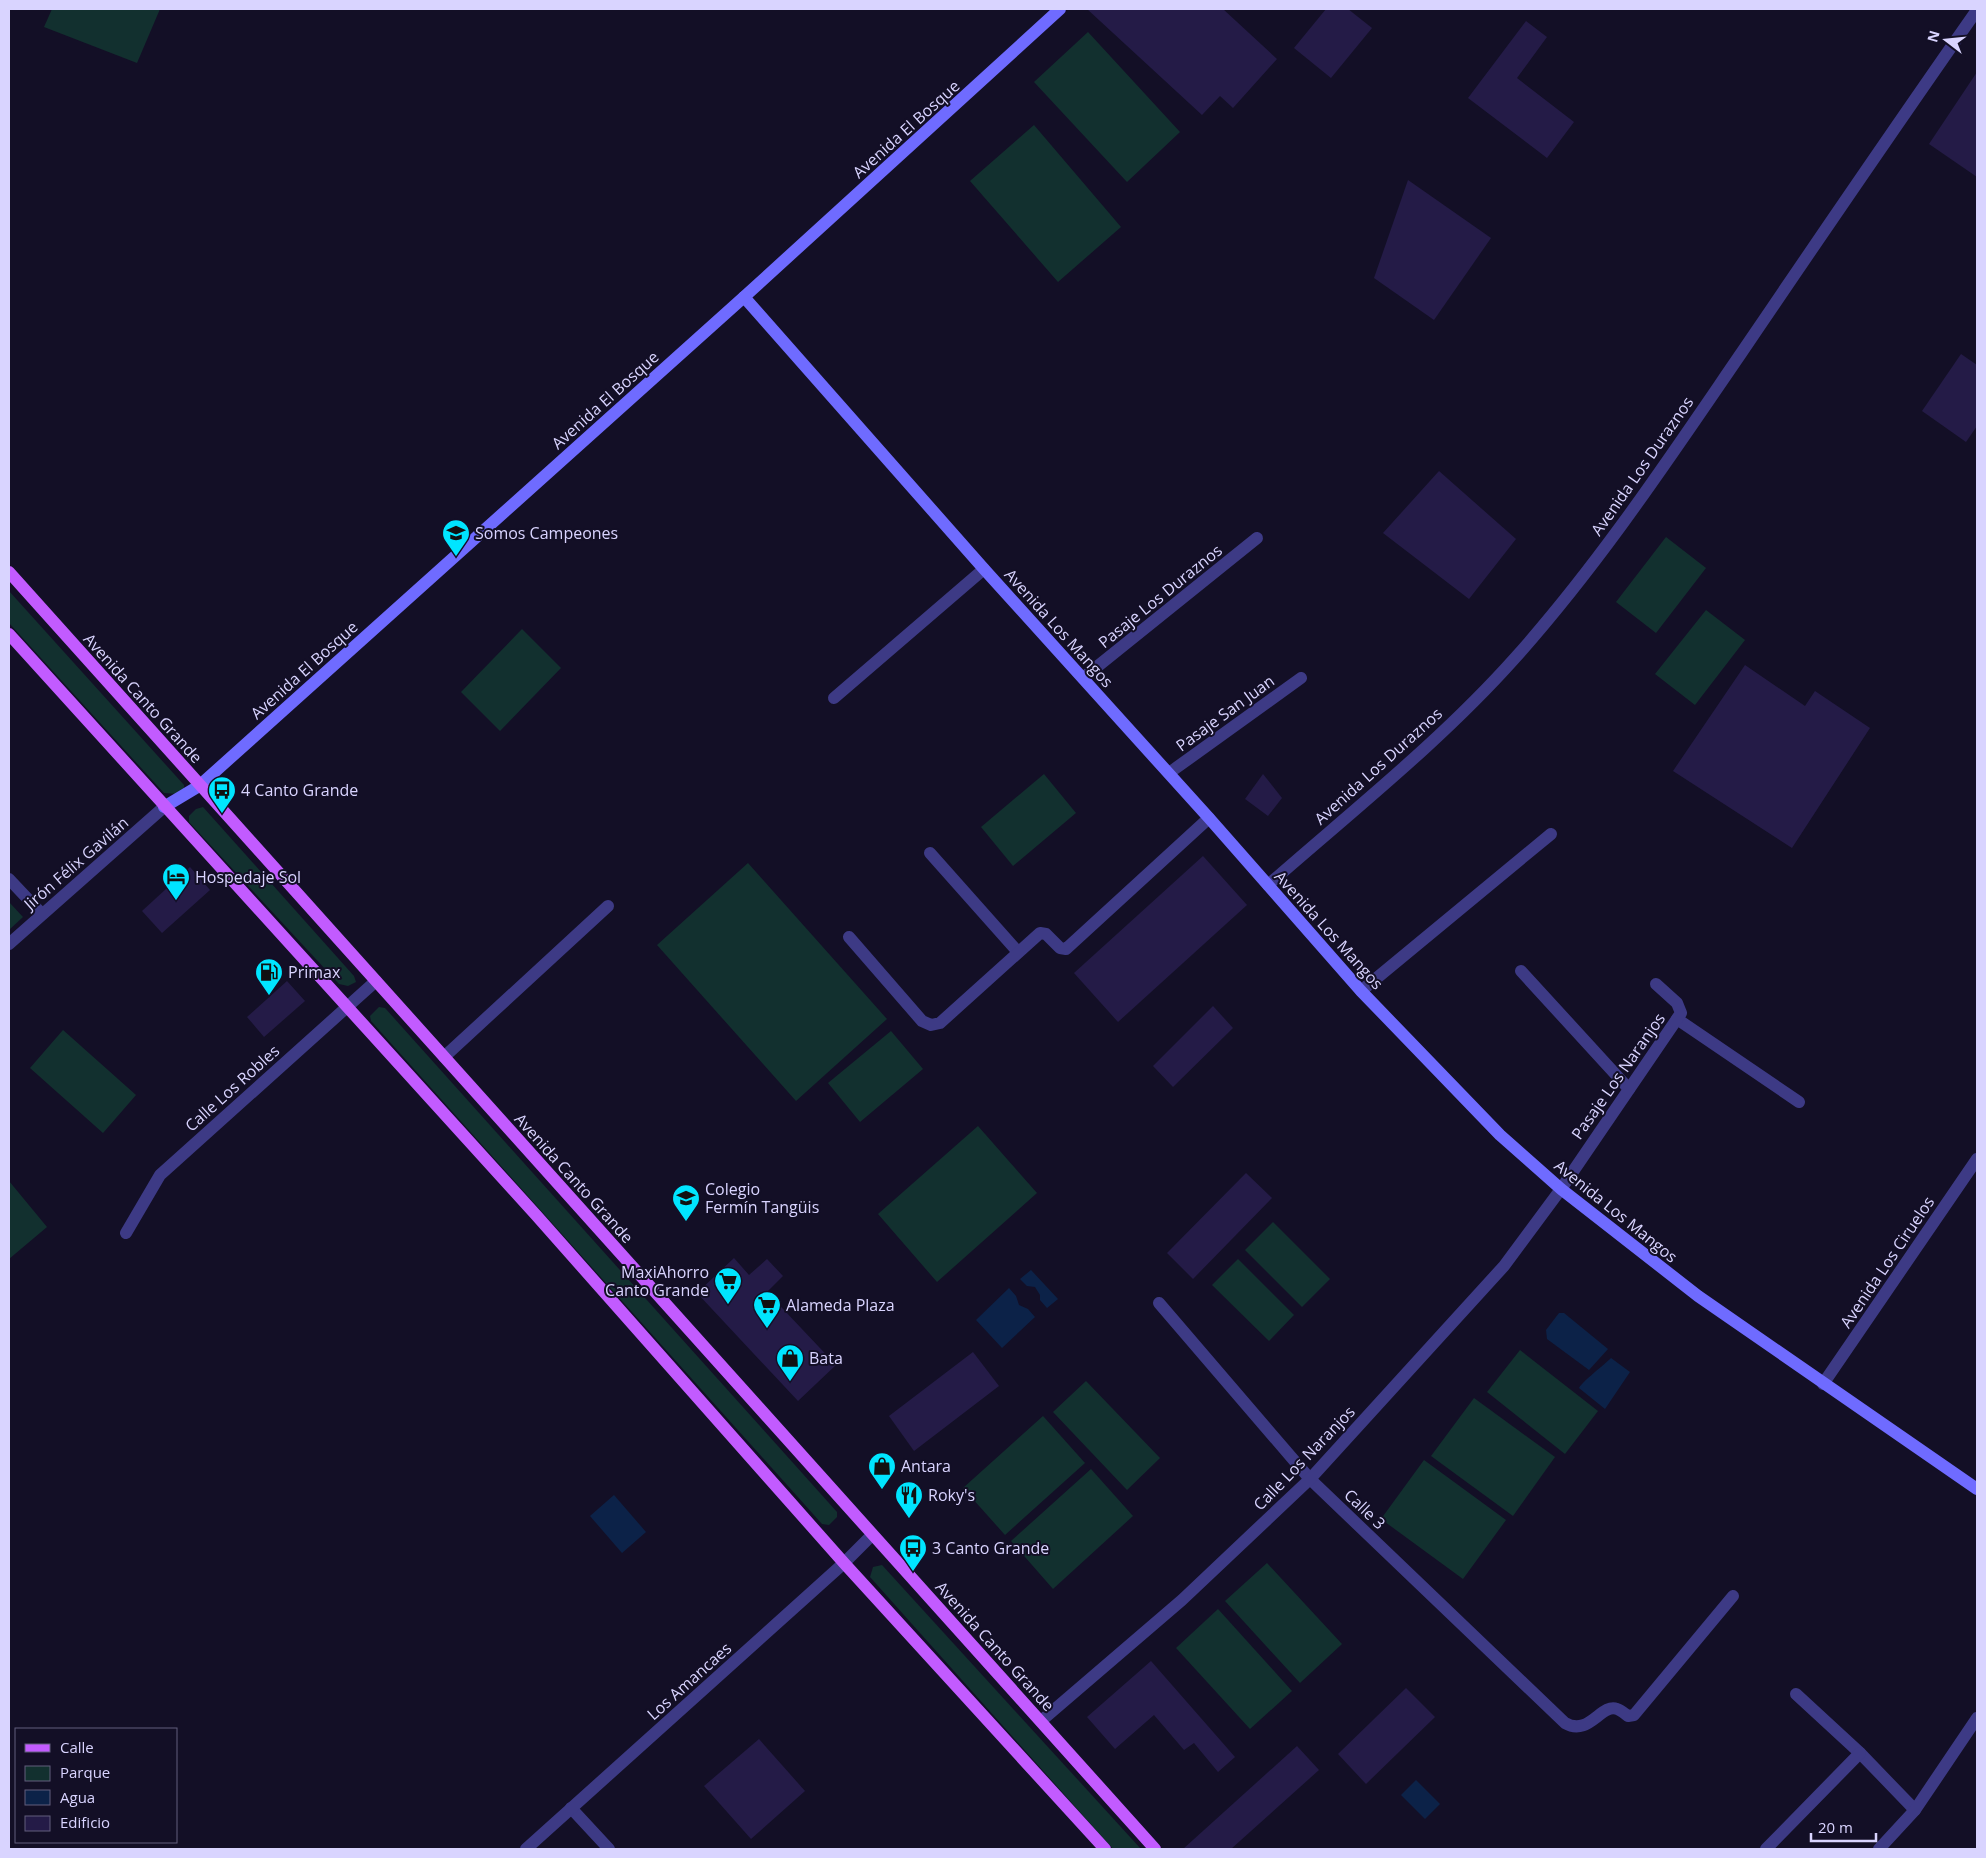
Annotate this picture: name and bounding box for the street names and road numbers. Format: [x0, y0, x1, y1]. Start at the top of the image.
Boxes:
street label: Avenida El Bosque [848, 75, 964, 183]
street label: Avenida El Bosque [547, 346, 663, 454]
street label: Avenida Los Duraznos [1586, 392, 1698, 540]
street label: Pasaje Los Duraznos [1093, 539, 1227, 653]
street label: Avenida Los Mangos [1000, 564, 1118, 692]
street label: Avenida El Bosque [246, 616, 362, 724]
street label: Avenida Canto Grande [79, 628, 207, 768]
street label: Pasaje San Juan [1171, 670, 1279, 756]
street label: Avenida Los Duraznos [1309, 703, 1447, 829]
street label: Jirón Félix Gavilán [18, 812, 133, 916]
street label: Avenida Los Mangos [1270, 866, 1388, 994]
street label: Pasaje Los Naranjos [1566, 1008, 1670, 1144]
street label: Calle Los Robles [180, 1040, 284, 1136]
street label: Avenida Canto Grande [510, 1108, 638, 1248]
street label: Avenida Los Mangos [1550, 1154, 1682, 1268]
street label: Avenida Los Ciruelos [1835, 1192, 1939, 1332]
street label: Calle Los Naranjos [1248, 1401, 1360, 1515]
street label: Calle 3 [1340, 1484, 1390, 1534]
street label: Avenida Canto Grande [931, 1576, 1059, 1716]
street label: Los Amancaes [642, 1637, 736, 1725]

